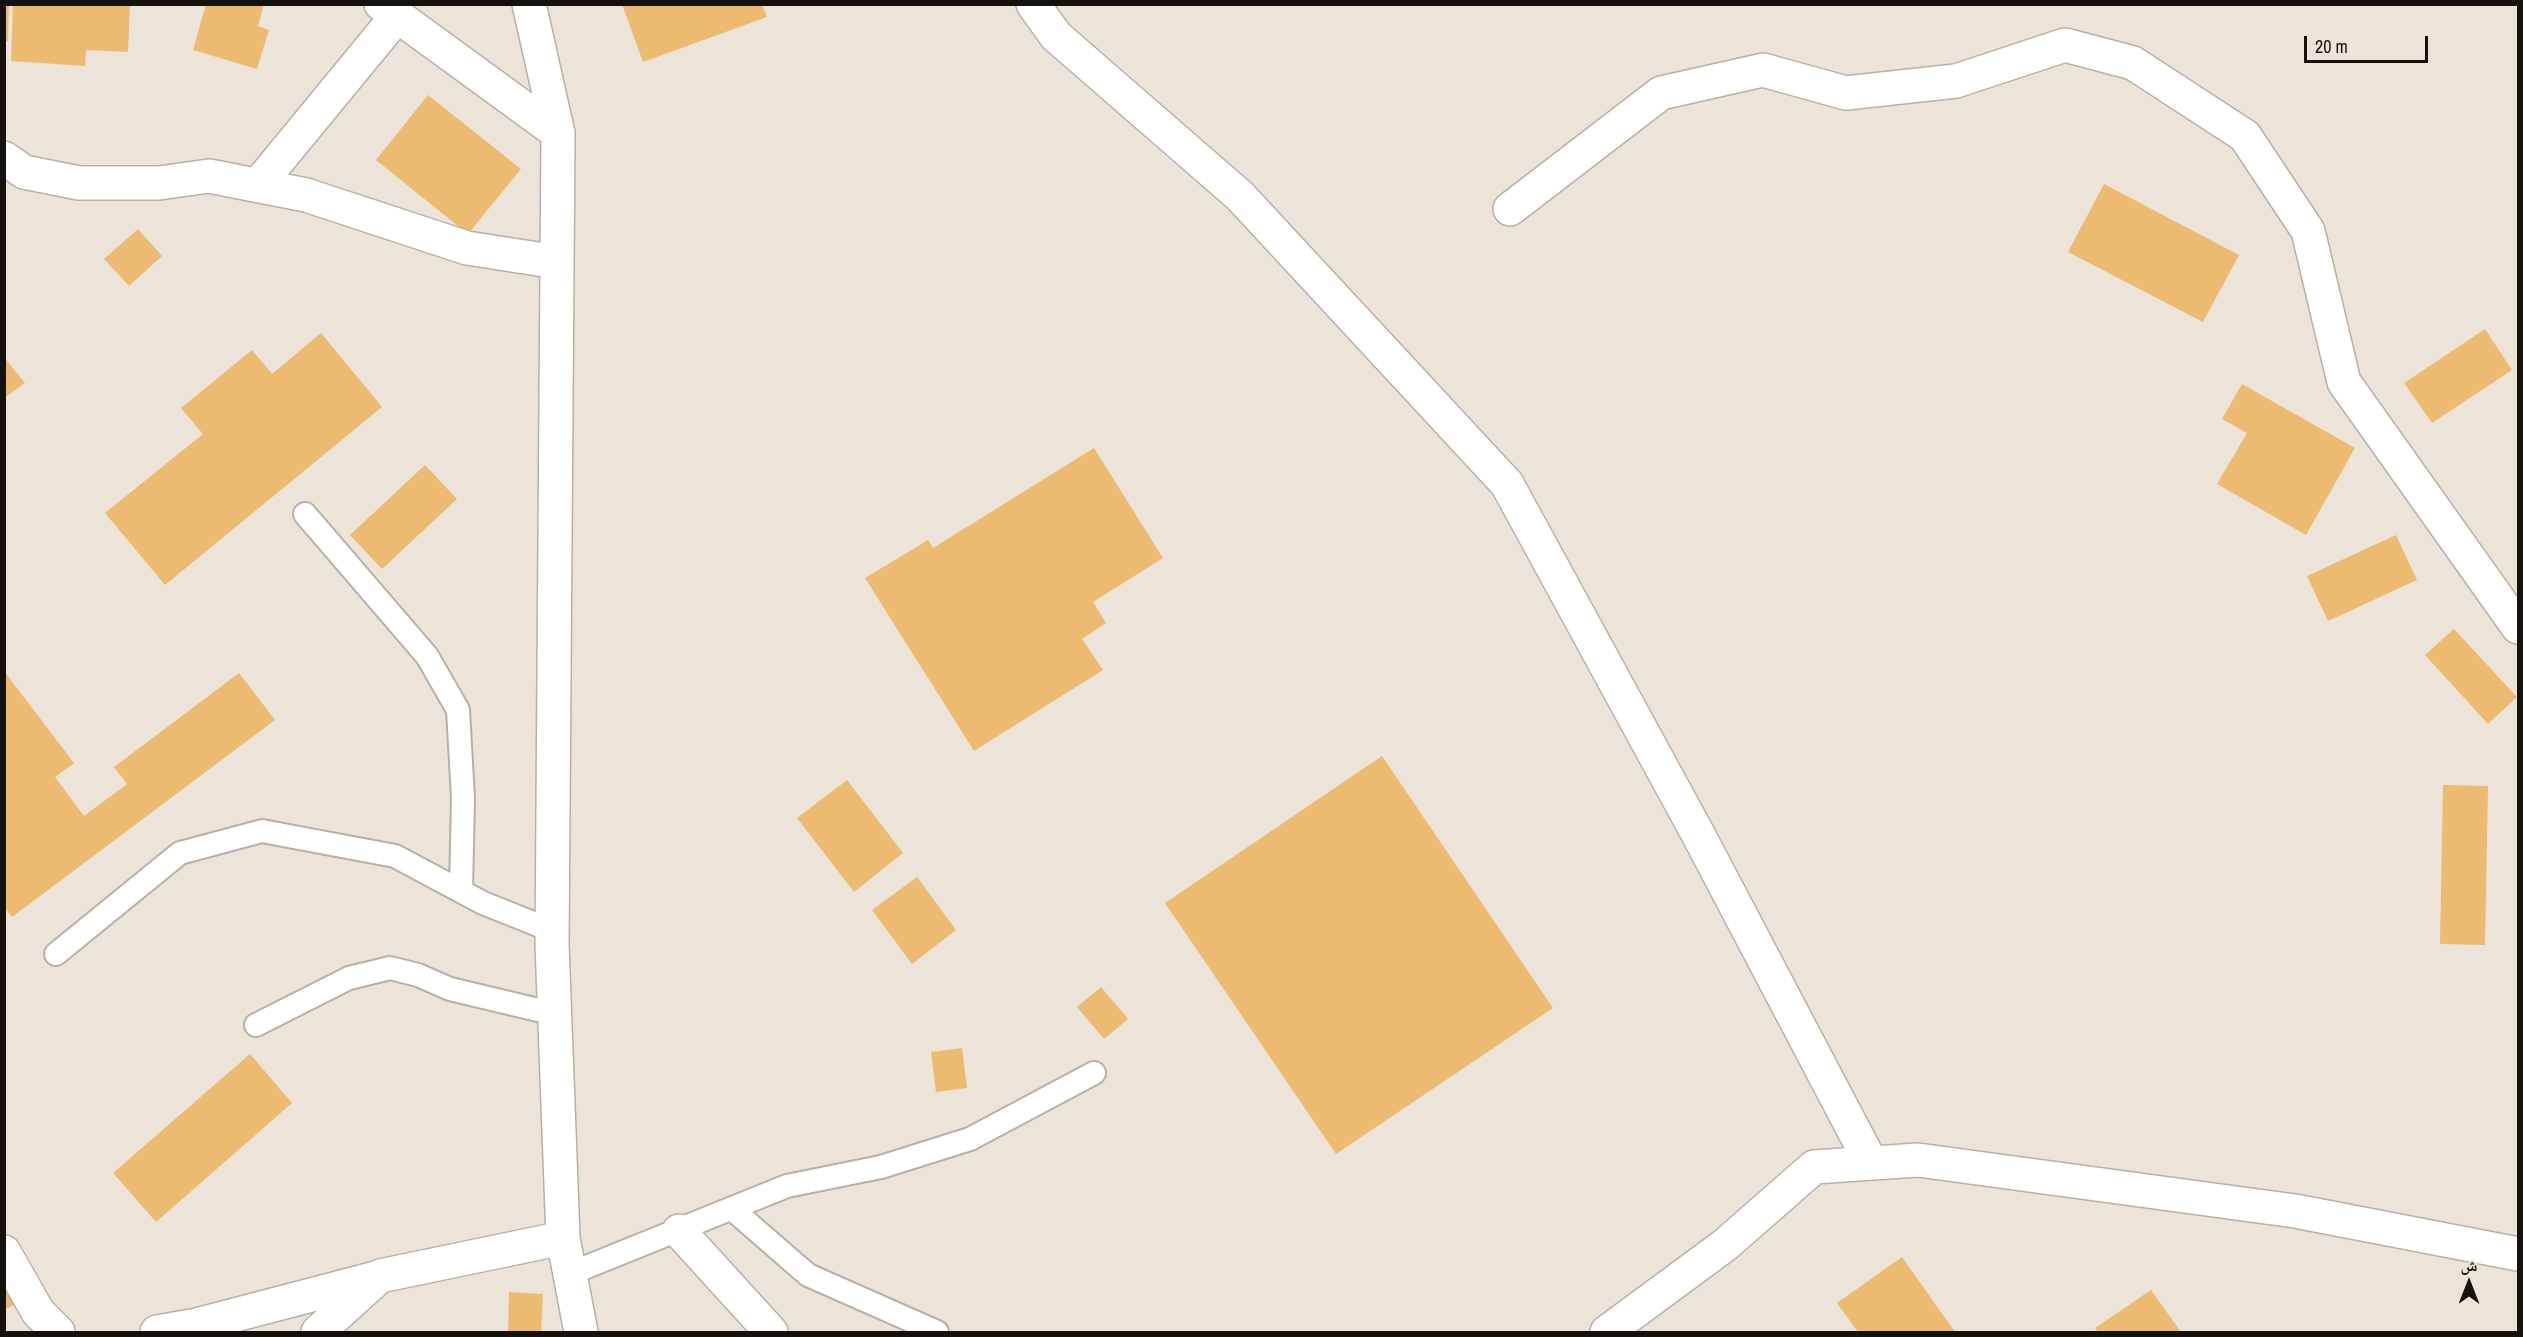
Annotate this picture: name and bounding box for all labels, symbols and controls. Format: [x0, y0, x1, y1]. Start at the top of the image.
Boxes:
scale bar [2307, 24, 2432, 62]
text: 20 m [2315, 34, 2348, 59]
north arrow [2439, 1253, 2499, 1313]
text: ش [2461, 1254, 2477, 1276]

